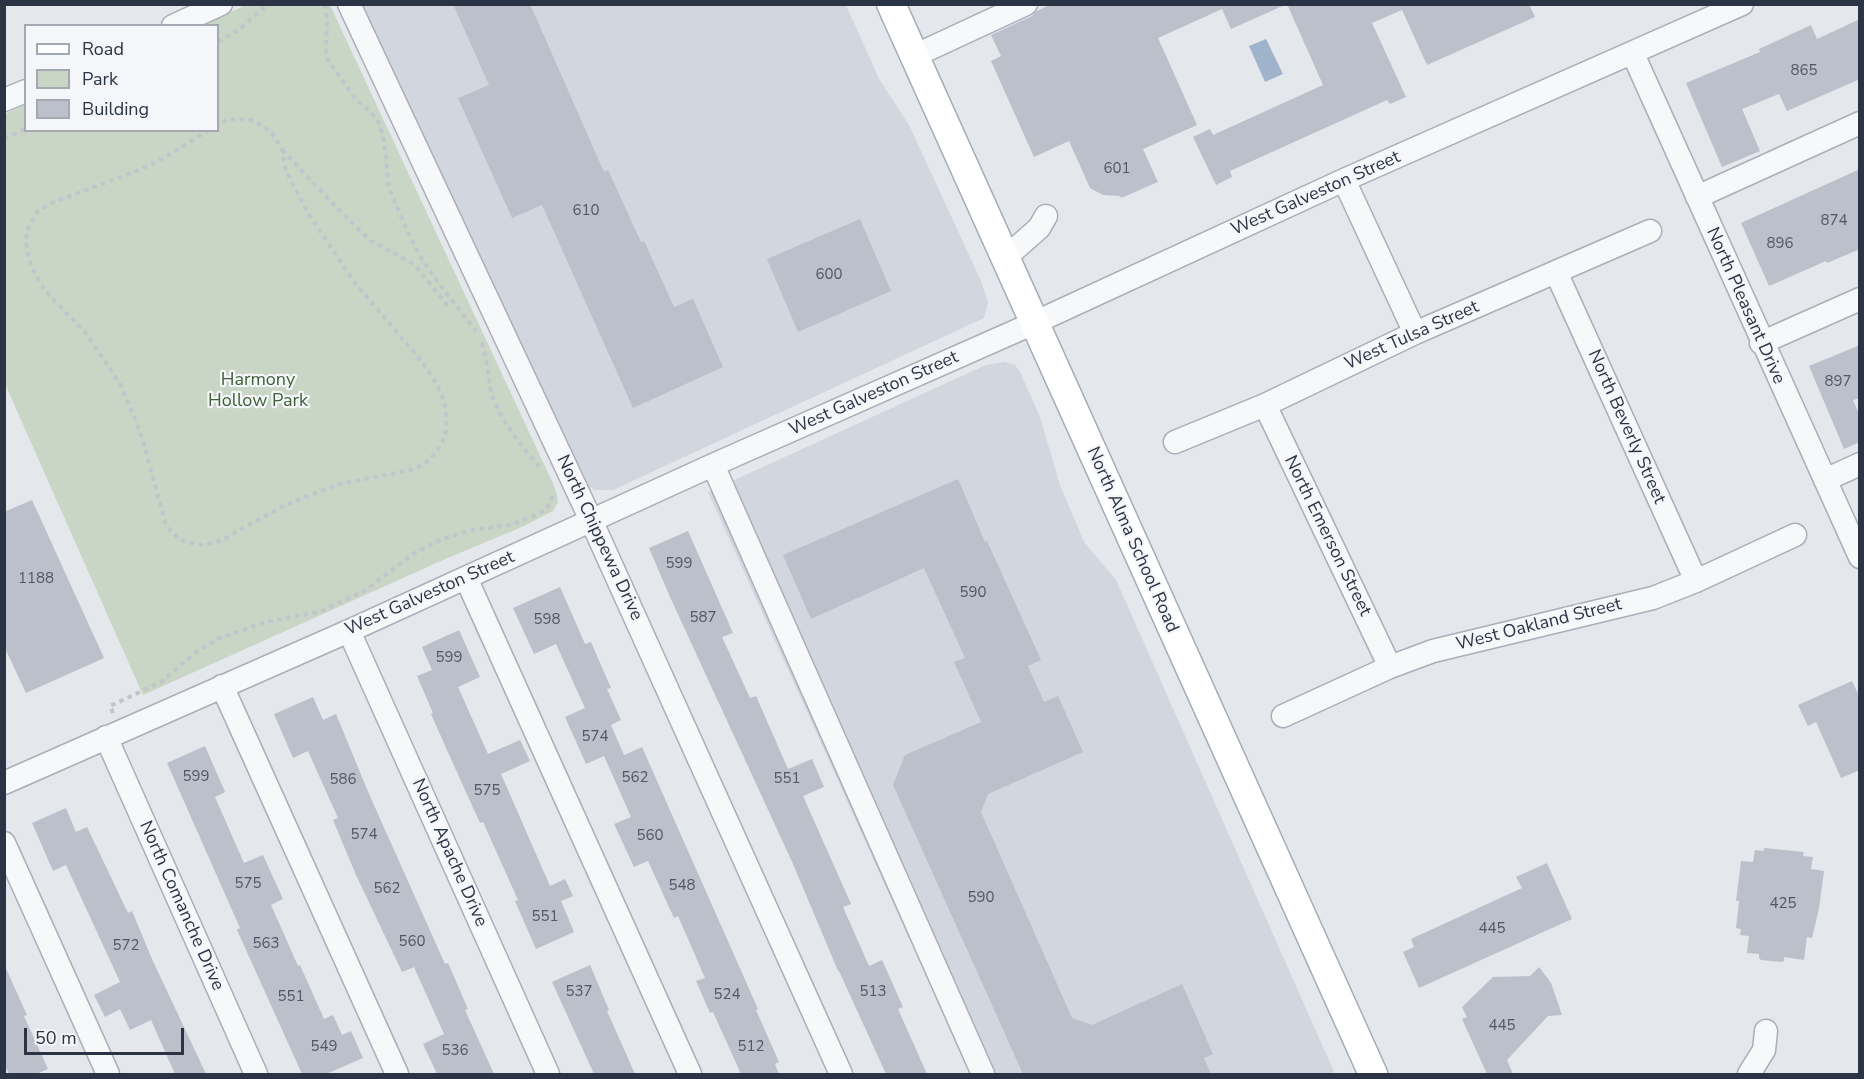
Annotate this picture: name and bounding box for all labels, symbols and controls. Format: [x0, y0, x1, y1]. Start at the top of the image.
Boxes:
legend [24, 24, 219, 132]
text: Road [82, 37, 124, 61]
house number: 865 [1791, 62, 1817, 80]
text: Park [82, 67, 118, 91]
text: Building [82, 97, 149, 121]
street label: West Galveston Street [1228, 147, 1404, 241]
house number: 601 [1104, 160, 1130, 178]
house number: 610 [573, 202, 599, 220]
house number: 874 [1821, 212, 1847, 230]
street label: North Pleasant Drive [1701, 224, 1789, 388]
house number: 896 [1767, 235, 1793, 253]
house number: 600 [816, 266, 842, 284]
street label: West Tulsa Street [1342, 297, 1482, 375]
street label: West Galveston Street [786, 347, 962, 441]
street label: North Beverly Street [1582, 347, 1670, 507]
park label: Harmony Hollow Park [208, 370, 308, 412]
house number: 897 [1825, 373, 1851, 391]
street label: North Alma School Road [1081, 444, 1183, 636]
street label: North Chippewa Drive [551, 452, 647, 624]
street label: North Emerson Street [1279, 452, 1375, 620]
street label: West Galveston Street [342, 547, 518, 641]
house number: 599 [666, 555, 692, 573]
house number: 1188 [18, 570, 54, 588]
house number: 590 [960, 584, 986, 602]
street label: West Oakland Street [1454, 594, 1624, 656]
house number: 587 [690, 609, 716, 627]
house number: 598 [534, 611, 560, 629]
house number: 599 [436, 649, 462, 667]
house number: 574 [582, 728, 608, 746]
house number: 599 [183, 768, 209, 786]
house number: 562 [622, 769, 648, 787]
house number: 551 [774, 770, 800, 788]
house number: 586 [330, 771, 356, 789]
street label: North Apache Drive [407, 776, 491, 930]
house number: 575 [474, 782, 500, 800]
street label: North Comanche Drive [134, 818, 228, 994]
house number: 574 [351, 826, 377, 844]
house number: 560 [637, 827, 663, 845]
house number: 575 [235, 875, 261, 893]
house number: 548 [669, 877, 695, 895]
house number: 562 [374, 880, 400, 898]
house number: 590 [968, 889, 994, 907]
house number: 425 [1770, 895, 1796, 913]
house number: 551 [532, 908, 558, 926]
house number: 445 [1479, 920, 1505, 938]
house number: 560 [399, 933, 425, 951]
house number: 563 [253, 935, 279, 953]
house number: 572 [113, 937, 139, 955]
house number: 537 [566, 983, 592, 1001]
house number: 513 [860, 983, 886, 1001]
house number: 524 [714, 986, 740, 1004]
house number: 551 [278, 988, 304, 1006]
scale bar [27, 1016, 188, 1054]
house number: 445 [1489, 1017, 1515, 1035]
text: 50 m [35, 1026, 77, 1050]
house number: 549 [311, 1038, 337, 1056]
house number: 512 [738, 1038, 764, 1056]
house number: 536 [442, 1042, 468, 1060]

